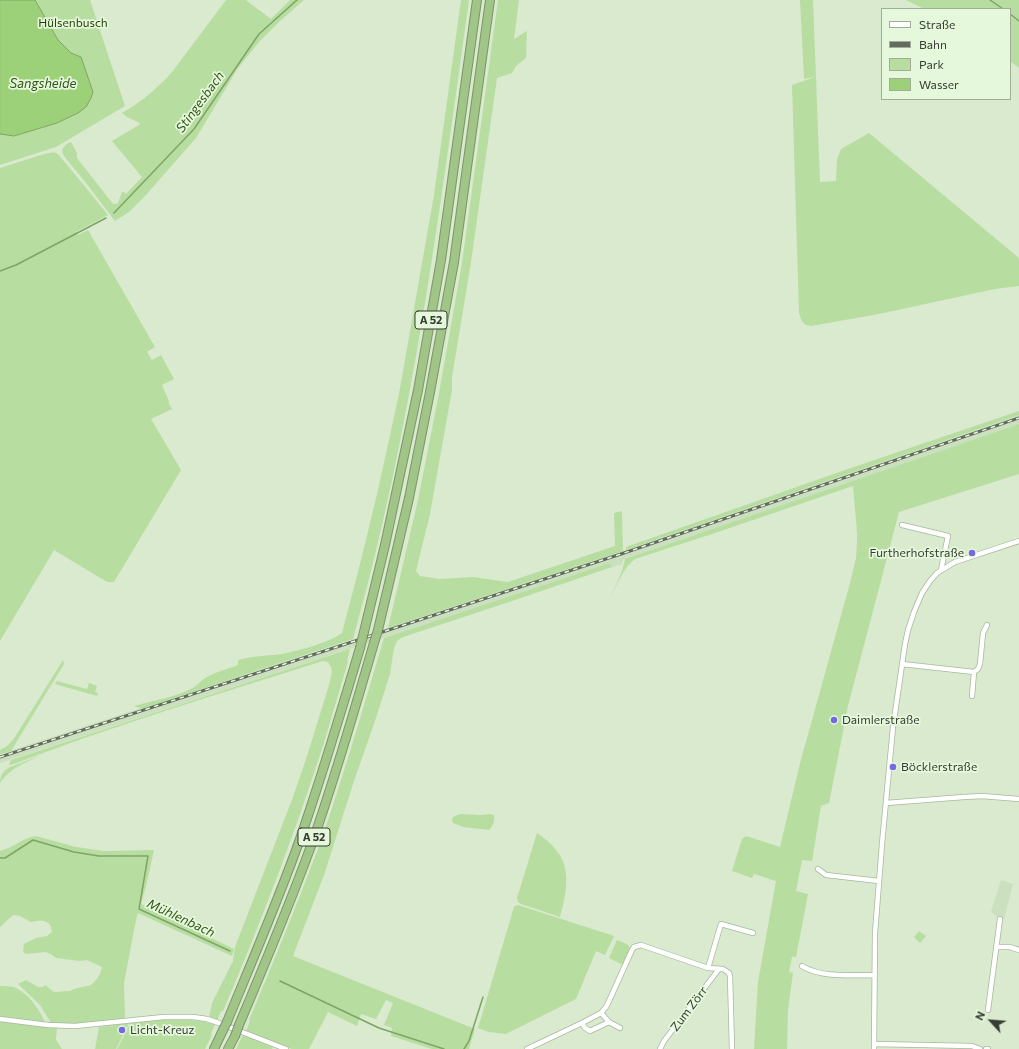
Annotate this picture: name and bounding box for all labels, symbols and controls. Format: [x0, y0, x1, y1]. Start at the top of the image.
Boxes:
legend [881, 8, 1011, 100]
park label: Hülsenbusch [38, 16, 108, 30]
text: Straße [919, 17, 955, 31]
text: Bahn [919, 37, 947, 51]
text: Park [919, 57, 944, 71]
water label: Stingesbach [173, 68, 227, 136]
water label: Sangsheide [10, 76, 76, 92]
text: Wasser [919, 77, 959, 91]
road number: A 52 [415, 311, 447, 329]
place label: Furtherhofstraße [869, 546, 964, 560]
marker: Furtherhofstraße [967, 548, 977, 558]
place label: Daimlerstraße [842, 713, 920, 727]
marker: Daimlerstraße [829, 715, 839, 725]
place label: Böcklerstraße [901, 760, 977, 774]
marker: Böcklerstraße [888, 762, 898, 772]
road number: A 52 [298, 828, 330, 846]
water label: Mühlenbach [145, 895, 217, 941]
street label: Zum Zörr [667, 984, 711, 1034]
north arrow [971, 1001, 1011, 1041]
text: N [972, 1009, 987, 1022]
place label: Licht-Kreuz [130, 1023, 194, 1037]
marker: Licht-Kreuz [117, 1025, 127, 1035]

